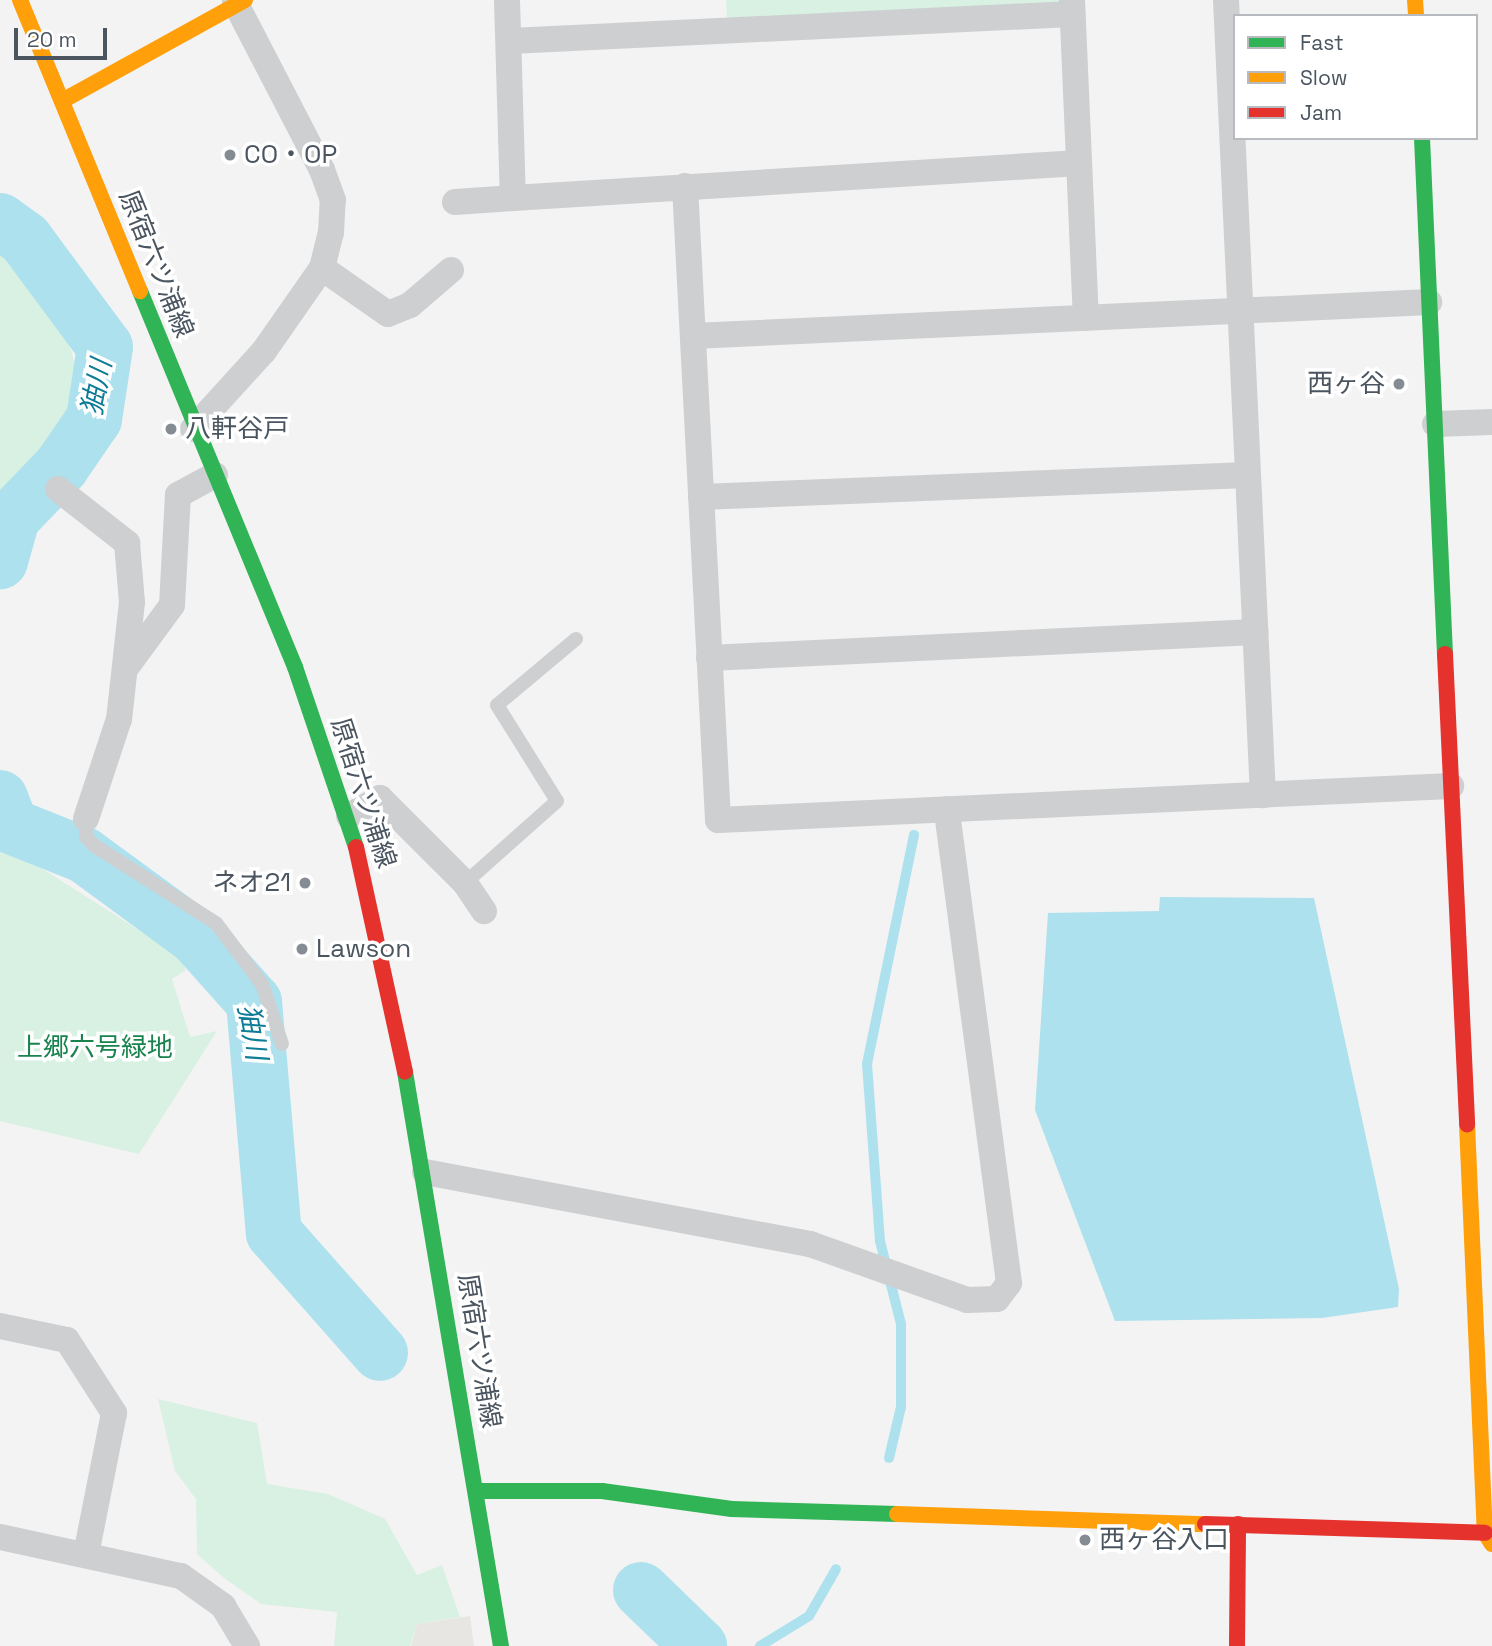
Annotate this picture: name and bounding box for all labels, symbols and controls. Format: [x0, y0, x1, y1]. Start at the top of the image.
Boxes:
scale bar [18, 14, 110, 58]
legend [1233, 14, 1478, 140]
text: 20 m [27, 26, 77, 53]
text: Fast [1300, 29, 1344, 56]
text: Slow [1300, 64, 1348, 91]
text: Jam [1300, 99, 1342, 126]
place label: CO・OP [244, 139, 337, 171]
marker: CO・OP [222, 147, 238, 163]
street label: 原宿六ツ浦線 [112, 186, 200, 342]
water label: 㹨川 [74, 356, 118, 418]
place label: 西ヶ谷 [1307, 368, 1385, 400]
marker: 西ヶ谷 [1391, 376, 1407, 392]
place label: 八軒谷戸 [185, 413, 289, 445]
marker: 八軒谷戸 [163, 421, 179, 437]
street label: 原宿六ツ浦線 [324, 714, 402, 872]
place label: ネオ21 [212, 867, 291, 899]
marker: ネオ21 [297, 875, 313, 891]
place label: Lawson [316, 933, 411, 965]
marker: Lawson [294, 941, 310, 957]
water label: 㹨川 [232, 1002, 274, 1062]
park label: 上郷六号緑地 [17, 1032, 173, 1064]
street label: 原宿六ツ浦線 [451, 1272, 507, 1430]
place label: 西ヶ谷入口 [1099, 1524, 1229, 1556]
marker: 西ヶ谷入口 [1077, 1532, 1093, 1548]

